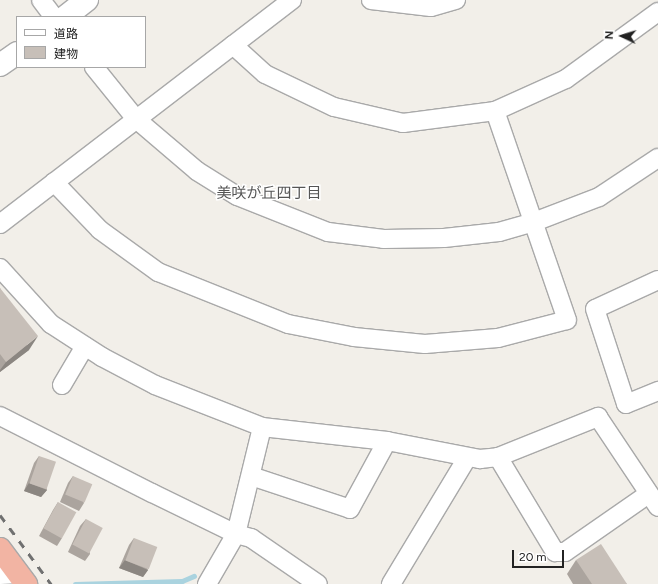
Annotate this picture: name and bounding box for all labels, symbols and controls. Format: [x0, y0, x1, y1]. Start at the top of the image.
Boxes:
legend [16, 16, 146, 68]
north arrow [602, 16, 642, 56]
text: 道路 [54, 27, 78, 41]
text: N [603, 30, 616, 40]
text: 建物 [54, 47, 78, 61]
district label: 美咲が丘四丁目 [217, 185, 321, 203]
scale bar [514, 542, 566, 568]
text: 20 m [519, 550, 547, 564]

